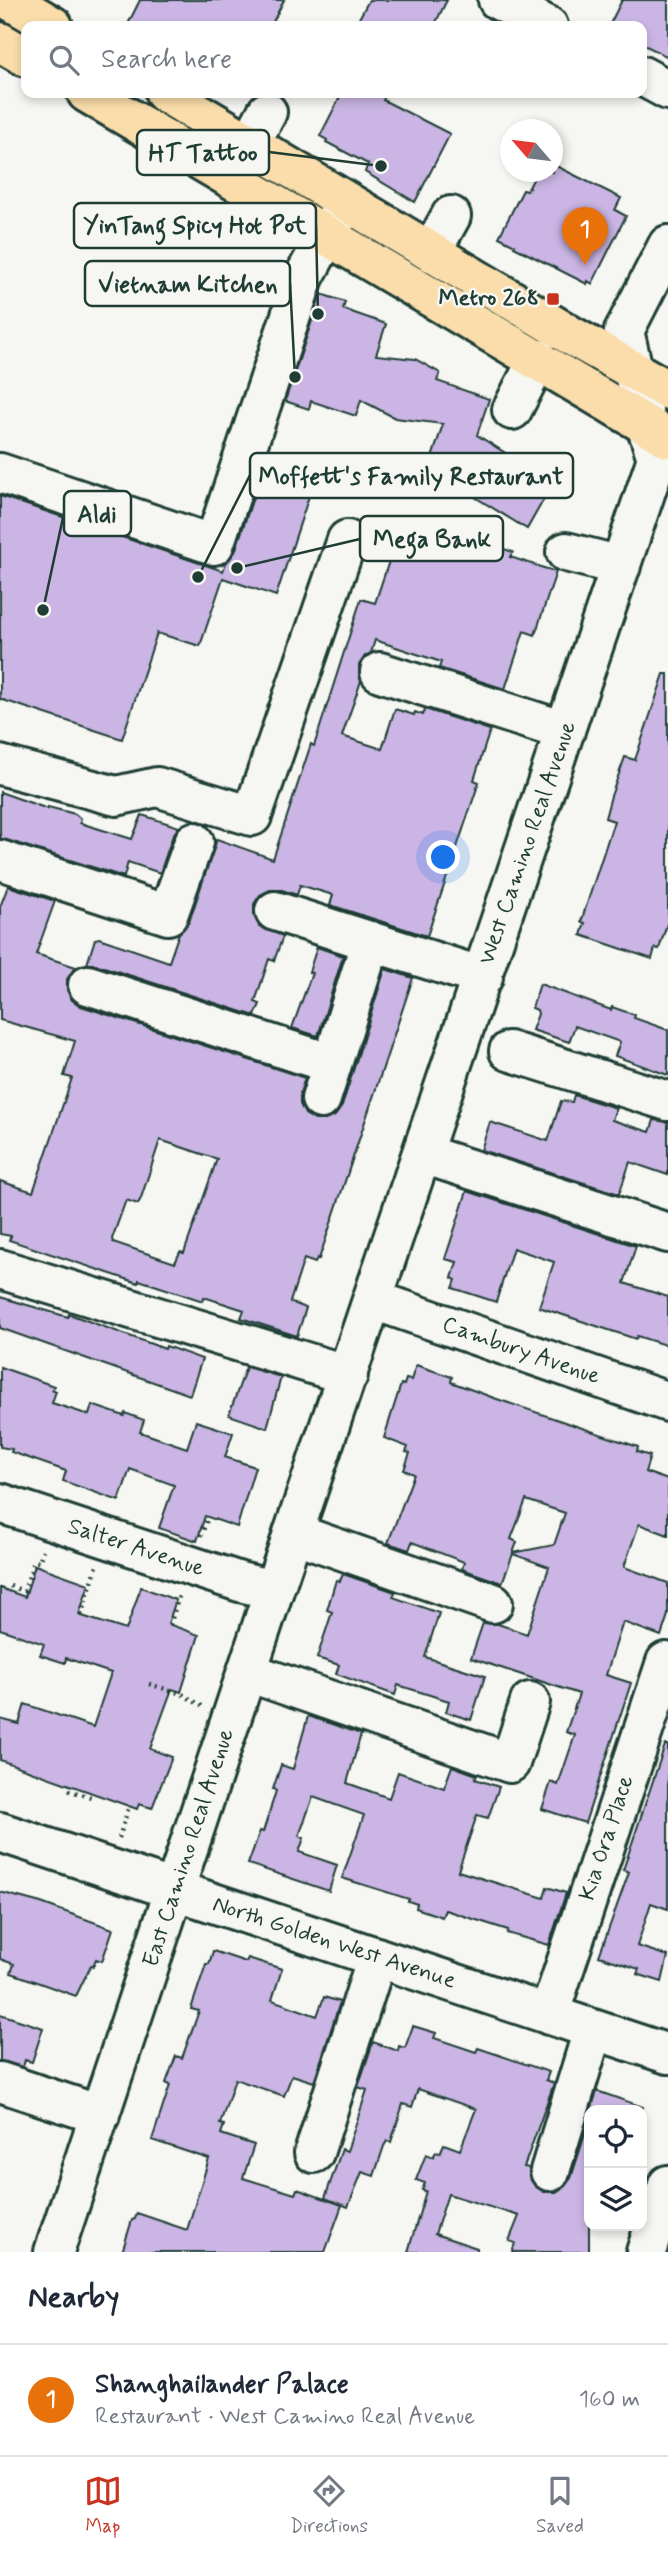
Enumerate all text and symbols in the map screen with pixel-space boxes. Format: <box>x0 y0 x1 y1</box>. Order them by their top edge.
search box <box>21 21 647 98</box>
icon: search <box>45 41 83 79</box>
text: Search here <box>101 43 232 77</box>
north arrow <box>500 119 563 182</box>
callout: HT Tattoo <box>137 130 269 175</box>
text: HT Tattoo <box>148 139 258 170</box>
callout: YinTang Spicy Hot Pot <box>74 203 316 248</box>
pin: 1 <box>562 207 608 265</box>
text: YinTang Spicy Hot Pot <box>83 211 308 245</box>
callout: Vietnam Kitchen <box>85 261 290 306</box>
text: Vietnam Kitchen <box>98 270 278 301</box>
place label: Metro 268 <box>438 284 539 314</box>
marker: Metro 268 <box>545 291 561 307</box>
callout: Moffett's Family Restaurant <box>250 453 573 498</box>
text: Moffett's Family Restaurant <box>258 462 564 493</box>
callout: Aldi <box>64 491 131 536</box>
text: Aldi <box>77 500 117 531</box>
callout: Mega Bank <box>360 516 503 561</box>
text: Mega Bank <box>373 525 491 559</box>
street label: West Camino Real Avenue <box>472 717 584 969</box>
your location <box>426 840 460 874</box>
street label: Cambury Avenue <box>438 1310 604 1392</box>
street label: Salter Avenue <box>64 1512 208 1584</box>
street label: East Camino Real Avenue <box>136 1725 242 1971</box>
street label: Kia Ora Place <box>573 1771 641 1904</box>
street label: North Golden West Avenue <box>209 1889 459 1997</box>
map controls <box>584 2105 647 2231</box>
button: locate <box>584 2105 647 2168</box>
button: layers <box>584 2168 647 2231</box>
text: Nearby <box>28 2278 119 2317</box>
text: Shanghailander Palace <box>95 2368 349 2402</box>
text: 1 <box>46 2385 56 2415</box>
text: 160 m <box>579 2385 640 2415</box>
text: Restaurant · West Camino Real Avenue <box>95 2402 475 2432</box>
tab: Map <box>84 2472 122 2539</box>
tab: Directions <box>290 2472 368 2539</box>
tab: Saved <box>536 2472 584 2539</box>

